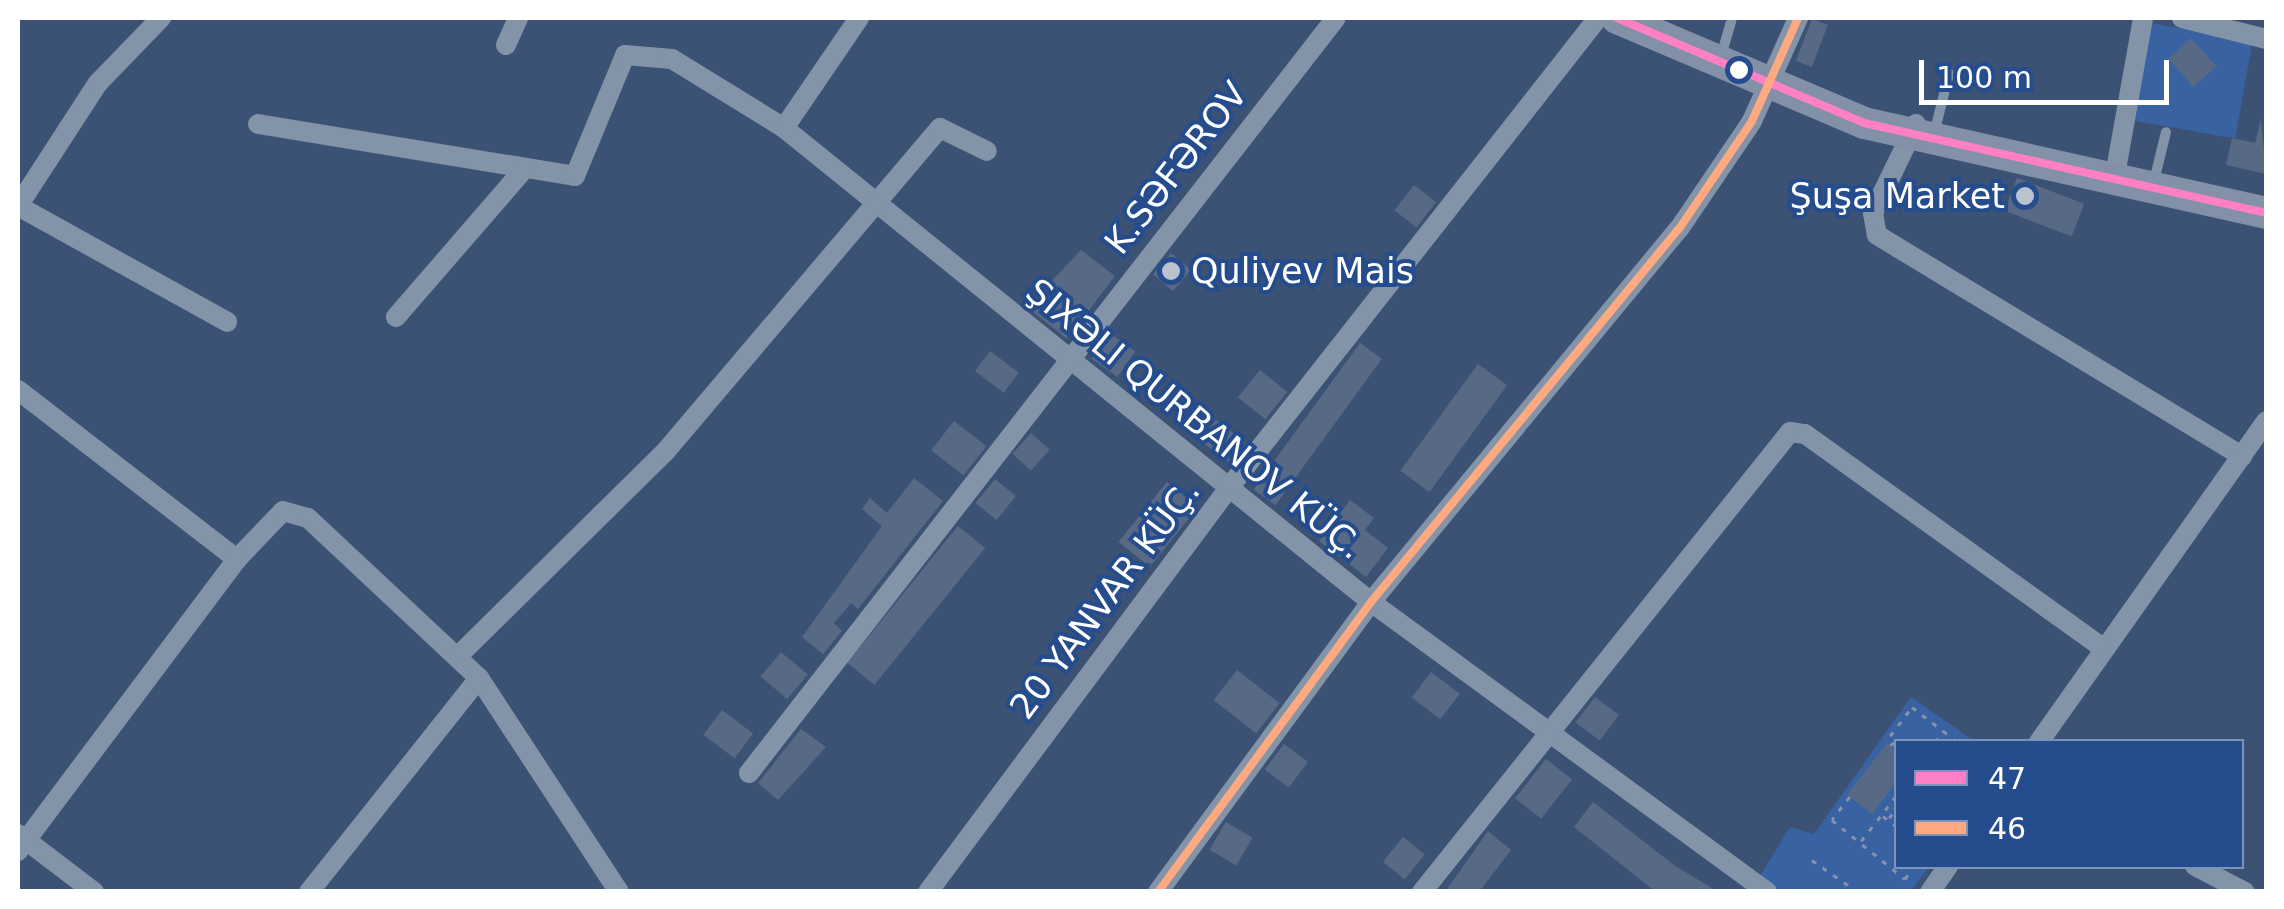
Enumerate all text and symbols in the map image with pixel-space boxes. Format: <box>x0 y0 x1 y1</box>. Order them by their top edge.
scale bar <box>1924 40 2174 102</box>
unlabelled marker <box>1729 60 1749 80</box>
text: 100 m <box>1936 60 2032 95</box>
street label: K.SƏFƏROV <box>1096 74 1256 262</box>
place label: Şuşa Market <box>1789 175 2005 217</box>
marker: Şuşa Market <box>2014 185 2036 207</box>
place label: Quliyev Mais <box>1191 250 1414 292</box>
marker: Quliyev Mais <box>1160 260 1182 282</box>
street label: ŞIXƏLI QURBANOV KÜÇ. <box>1018 270 1372 568</box>
street label: 20 YANVAR KÜÇ. <box>1001 471 1209 727</box>
legend <box>1894 739 2244 869</box>
text: 47 <box>1988 761 2026 796</box>
text: 46 <box>1988 811 2026 846</box>

